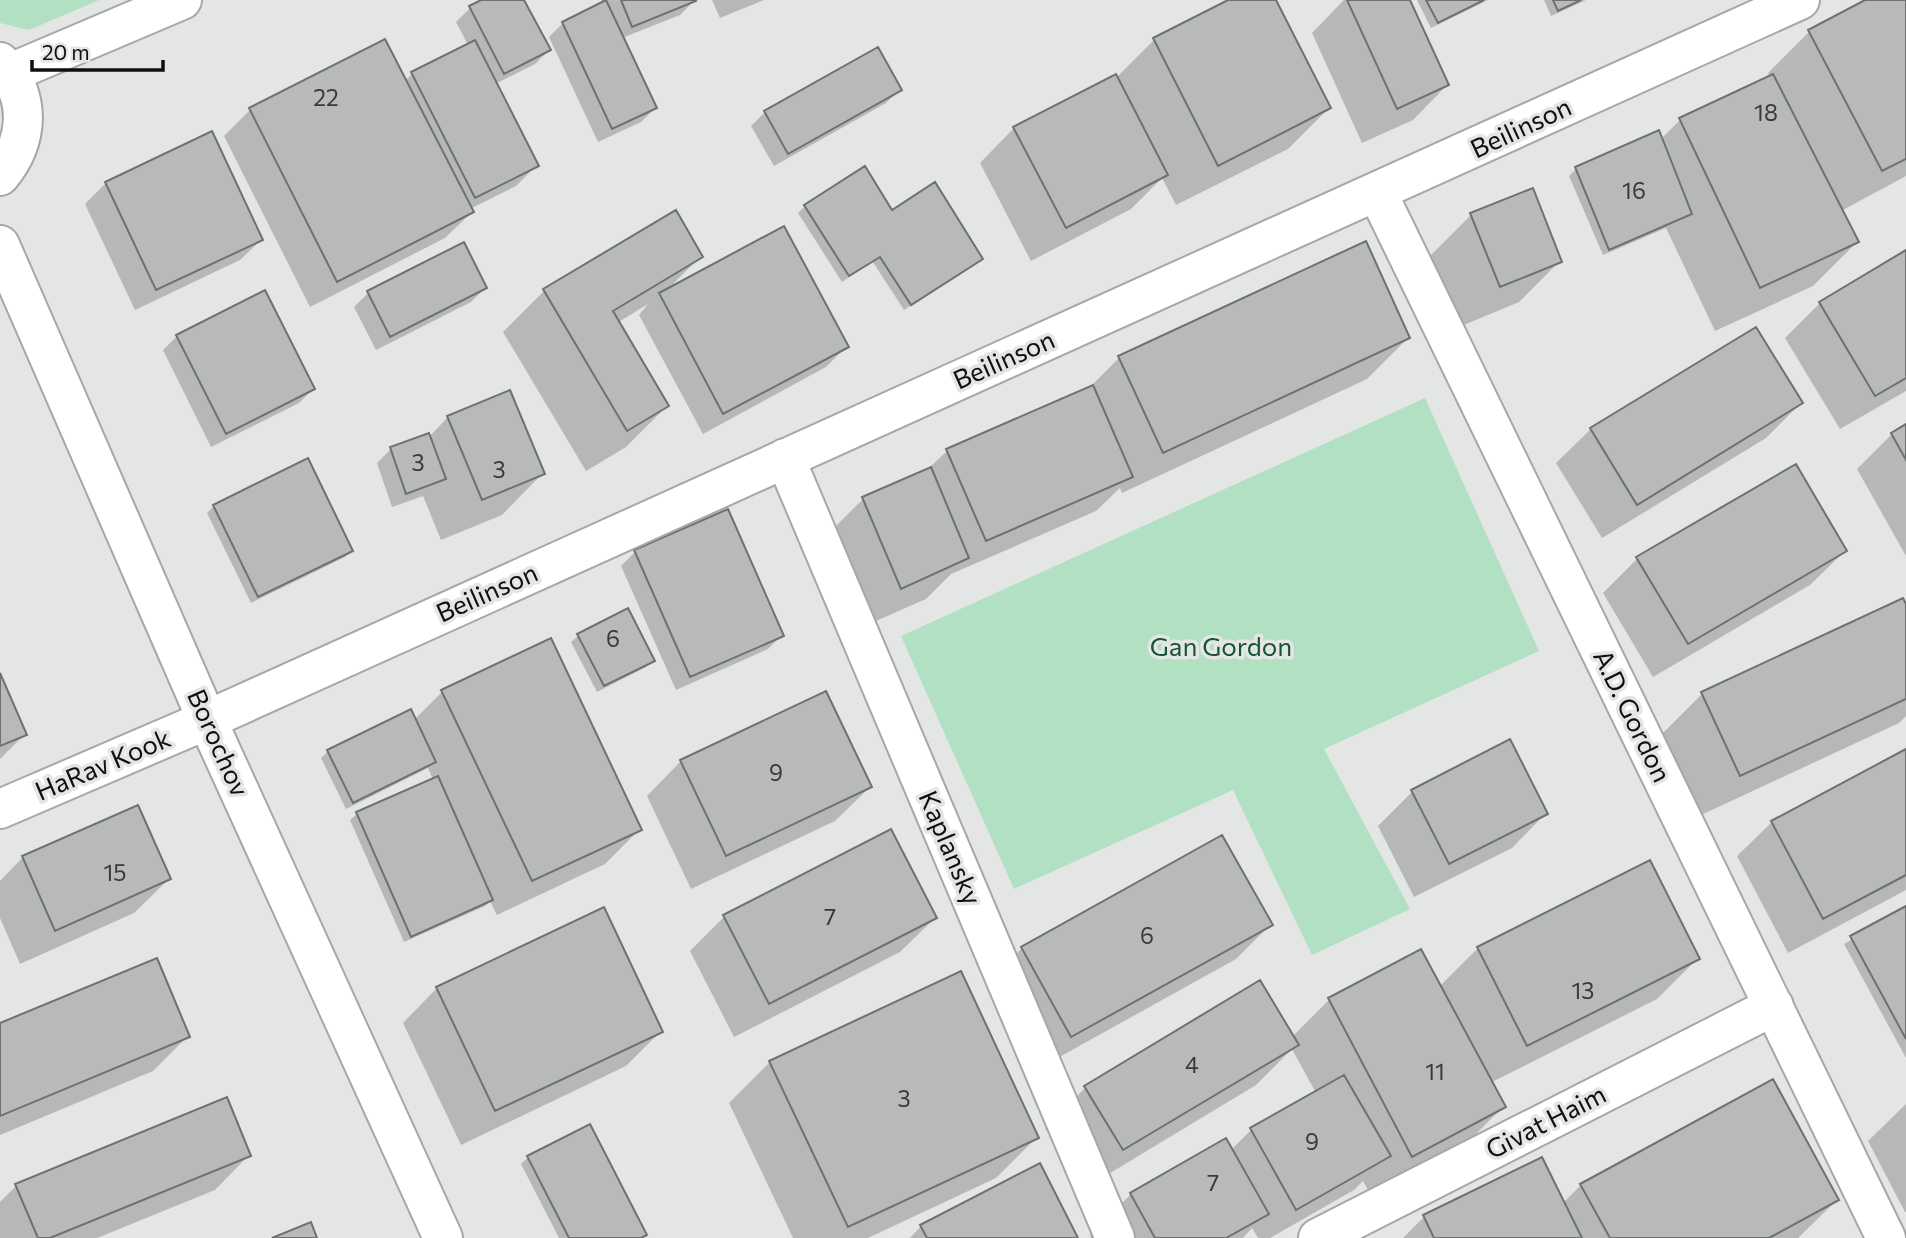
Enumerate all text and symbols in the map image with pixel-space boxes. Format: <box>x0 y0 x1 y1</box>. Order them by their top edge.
scale bar <box>32 28 163 72</box>
text: 20 m <box>42 39 90 64</box>
house number: 22 <box>313 83 339 111</box>
street label: Beilinson <box>1465 90 1576 163</box>
house number: 18 <box>1754 98 1778 126</box>
house number: 16 <box>1622 176 1646 204</box>
street label: Beilinson <box>948 323 1059 395</box>
house number: 3 <box>411 448 425 476</box>
house number: 3 <box>492 455 506 483</box>
street label: Beilinson <box>431 556 542 628</box>
house number: 6 <box>606 624 620 652</box>
park label: Gan Gordon <box>1150 630 1292 661</box>
street label: A.D. Gordon <box>1588 644 1679 787</box>
street label: Borochov <box>182 684 257 801</box>
street label: HaRav Kook <box>30 721 175 806</box>
house number: 9 <box>769 758 783 786</box>
street label: Kaplansky <box>913 786 989 909</box>
house number: 15 <box>103 858 127 886</box>
house number: 7 <box>824 902 836 930</box>
house number: 6 <box>1140 921 1154 949</box>
house number: 13 <box>1572 976 1594 1004</box>
house number: 4 <box>1185 1050 1199 1078</box>
house number: 11 <box>1425 1057 1445 1085</box>
street label: Givat Haim <box>1480 1077 1611 1164</box>
house number: 3 <box>897 1084 911 1112</box>
house number: 9 <box>1305 1127 1319 1155</box>
house number: 7 <box>1207 1168 1219 1196</box>

